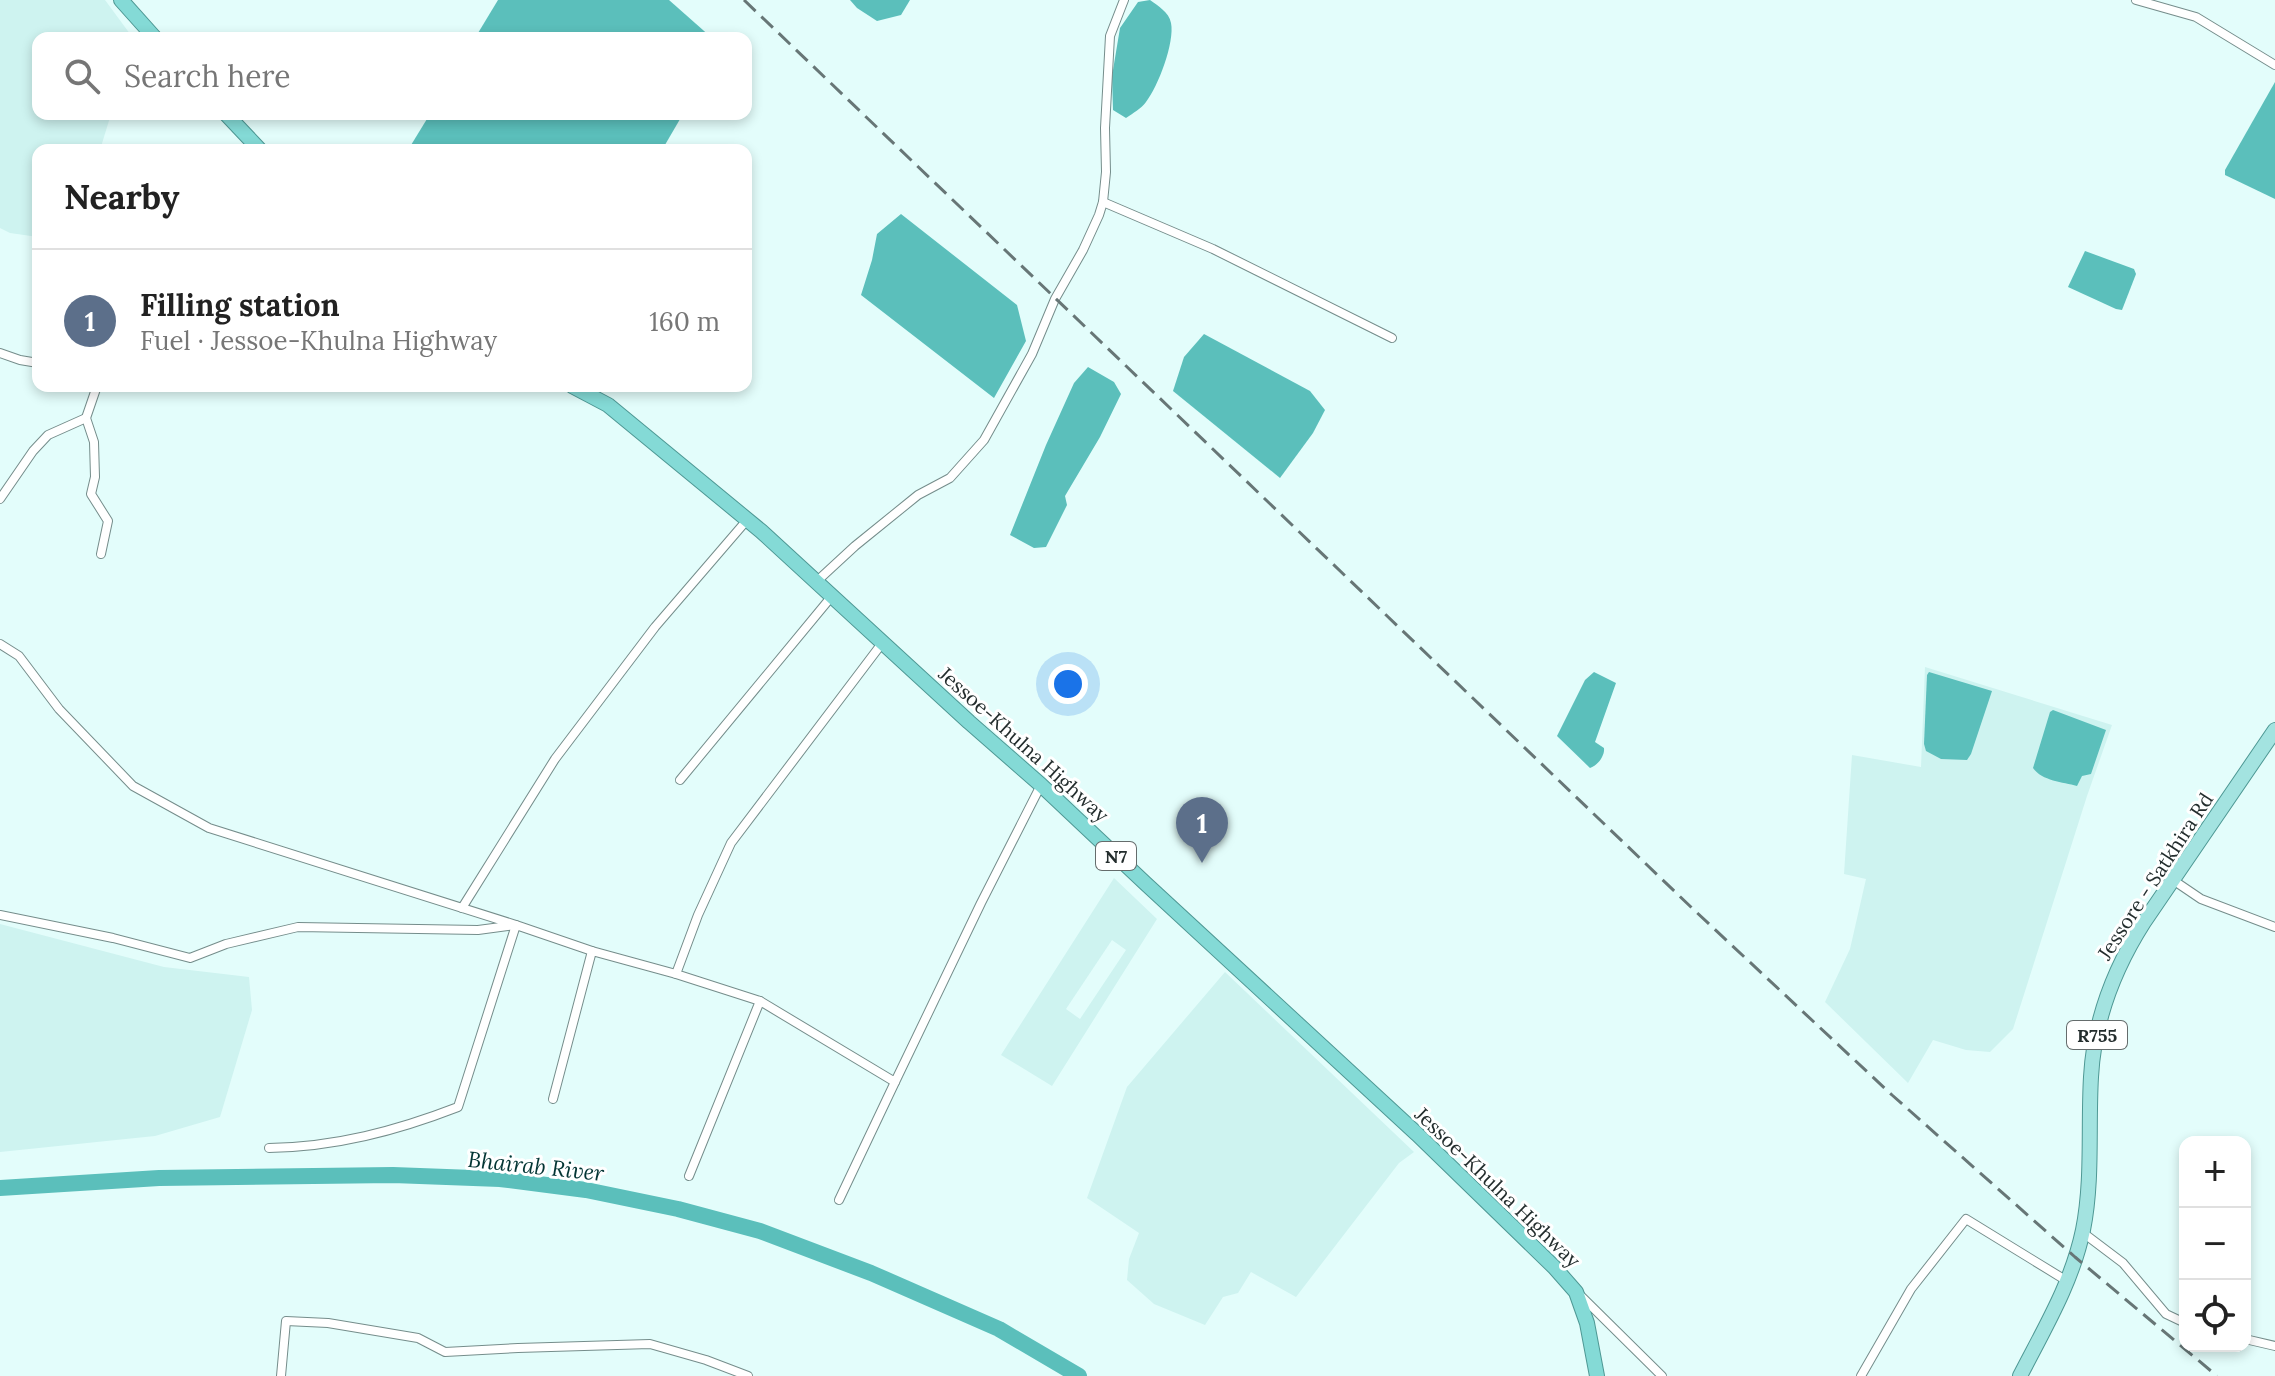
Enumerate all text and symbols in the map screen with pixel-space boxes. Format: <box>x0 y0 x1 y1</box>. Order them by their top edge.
search box <box>32 32 752 120</box>
icon: search <box>60 54 104 98</box>
text: Search here <box>124 57 291 95</box>
text: Nearby <box>64 175 180 218</box>
text: Filling station <box>140 286 340 324</box>
text: 1 <box>85 305 95 338</box>
text: 160 m <box>649 305 720 338</box>
text: Fuel · Jessoe-Khulna Highway <box>140 324 497 357</box>
street label: Jessoe-Khulna Highway <box>933 660 1115 827</box>
your location <box>1048 664 1088 704</box>
street label: Jessore - Satkhira Rd <box>2091 788 2218 965</box>
pin: 1 <box>1176 797 1228 863</box>
road number: N7 <box>1096 842 1136 870</box>
road number: R755 <box>2067 1021 2127 1049</box>
street label: Jessoe-Khulna Highway <box>1409 1101 1586 1273</box>
map controls <box>2179 1136 2251 1352</box>
button: + <box>2179 1136 2251 1208</box>
water label: Bhairab River <box>466 1145 607 1187</box>
button: − <box>2179 1208 2251 1280</box>
button: locate <box>2179 1280 2251 1352</box>

